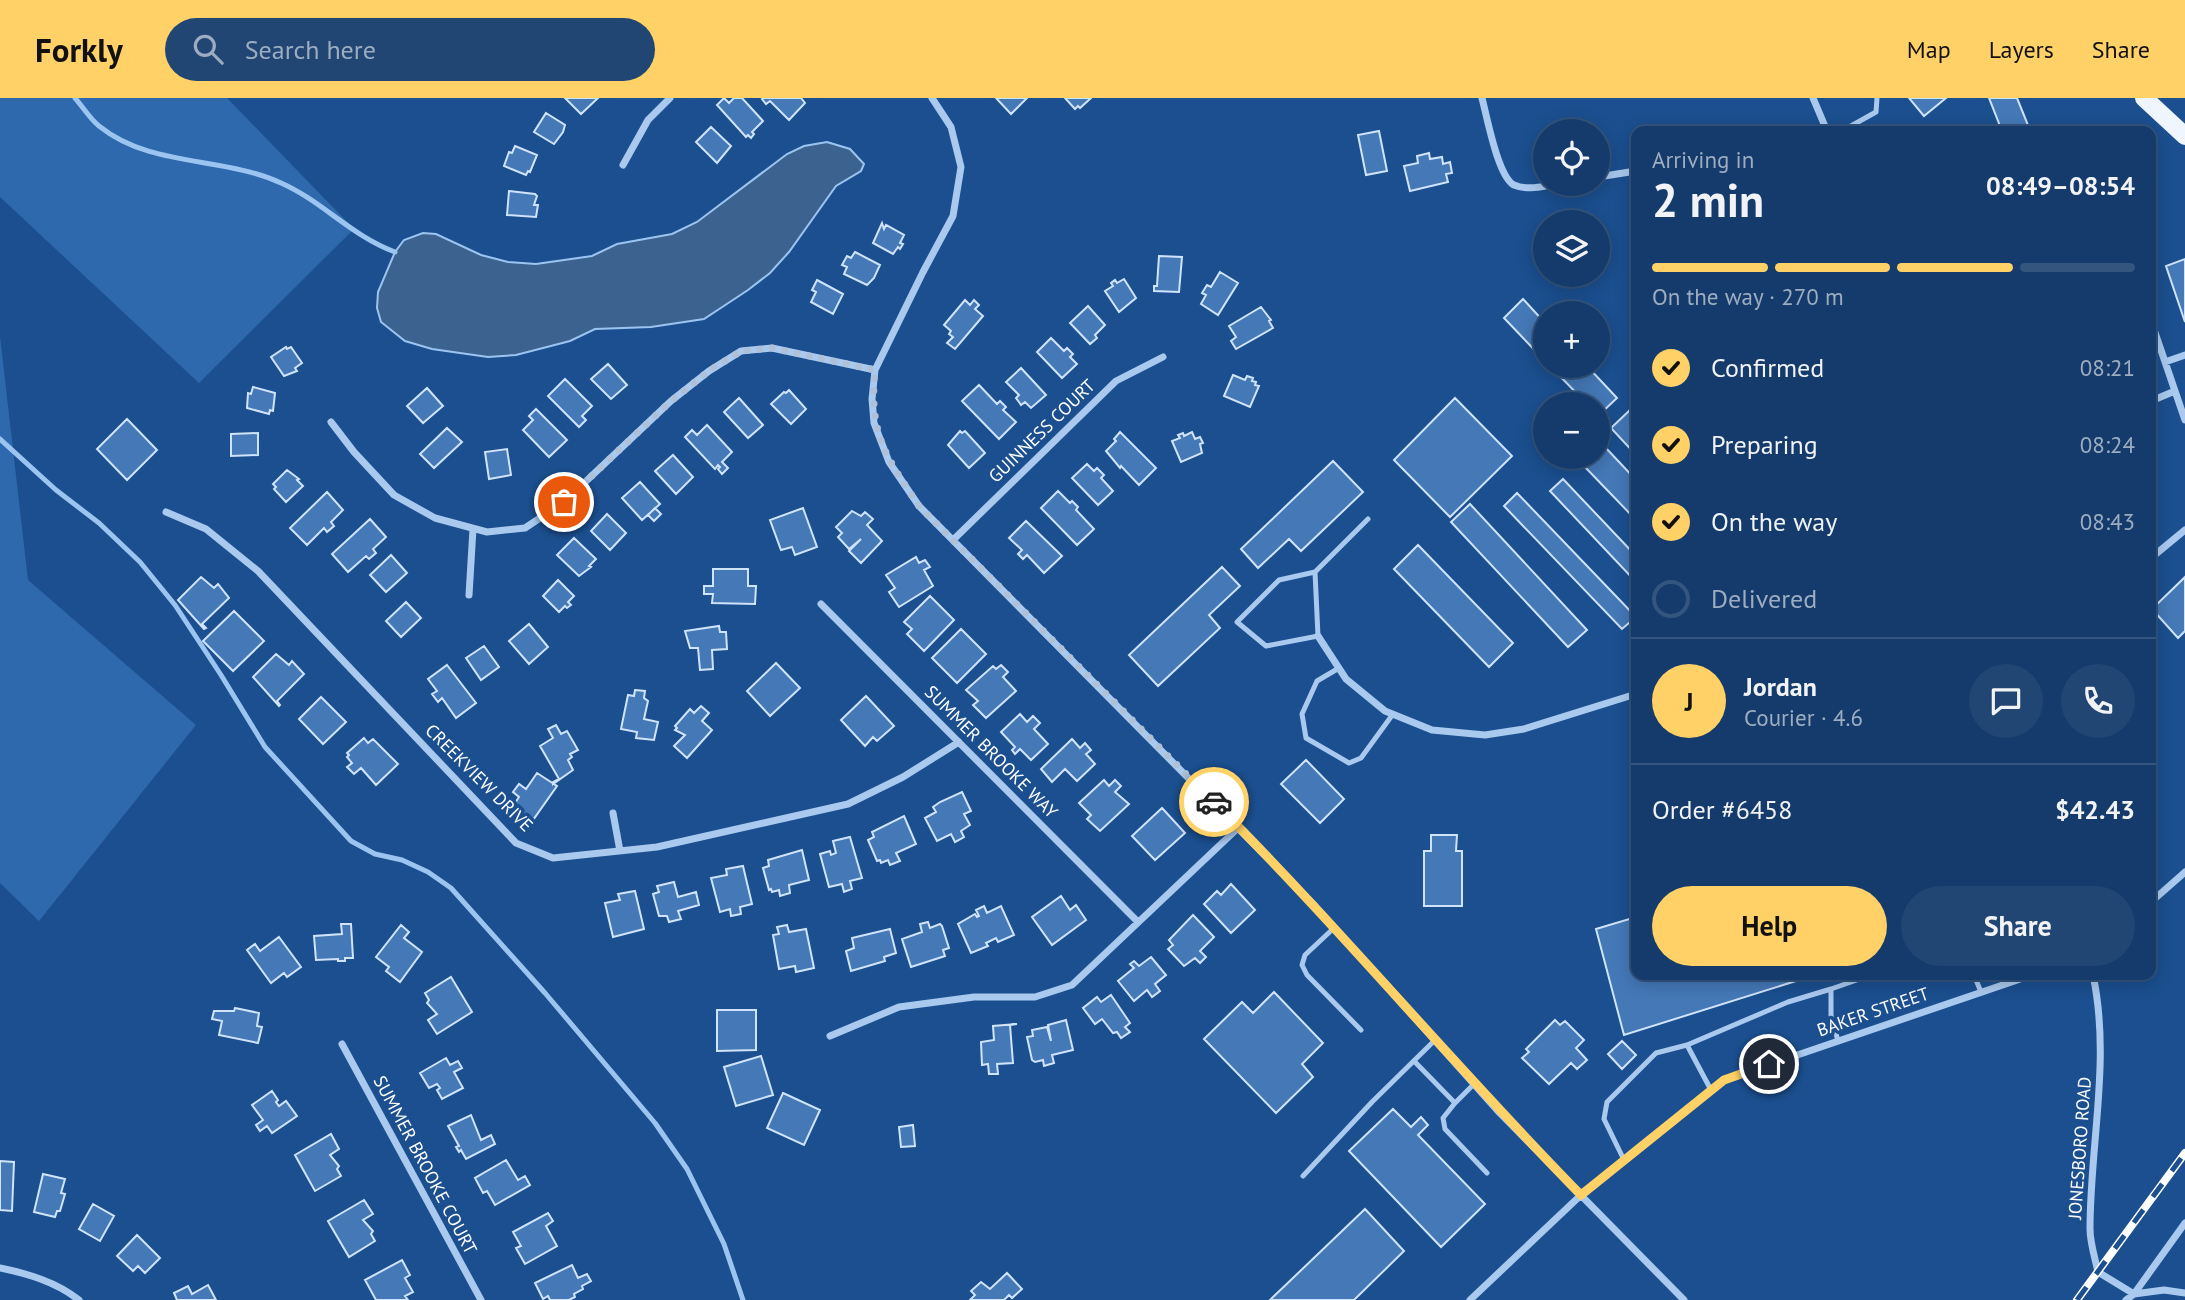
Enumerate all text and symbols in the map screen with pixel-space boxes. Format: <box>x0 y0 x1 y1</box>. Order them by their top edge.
search box <box>165 18 655 81</box>
text: Forkly <box>35 28 123 71</box>
icon: search <box>189 30 227 68</box>
text: Search here <box>245 33 376 66</box>
text: Map <box>1907 34 1951 65</box>
text: Layers <box>1989 34 2054 65</box>
text: Share <box>2092 34 2150 65</box>
map controls <box>1533 119 1610 469</box>
button: locate <box>1533 119 1610 196</box>
text: Arriving in <box>1652 145 1754 174</box>
text: 08:49–08:54 <box>1986 169 2135 202</box>
text: 2 min <box>1652 170 1764 230</box>
button: layers <box>1533 210 1610 287</box>
text: On the way · 270 m <box>1652 282 1844 311</box>
button: + <box>1533 301 1610 378</box>
icon: check <box>1652 349 1690 387</box>
text: Confirmed <box>1711 351 1824 384</box>
text: 08:21 <box>2080 353 2135 382</box>
street label: GUINNESS COURT <box>984 374 1100 487</box>
button: − <box>1533 392 1610 469</box>
icon: check <box>1652 426 1690 464</box>
text: Preparing <box>1711 428 1818 461</box>
text: 08:24 <box>2080 430 2135 459</box>
pin <box>534 472 594 532</box>
icon: bag <box>545 483 583 521</box>
icon: check <box>1652 503 1690 541</box>
text: On the way <box>1711 505 1837 538</box>
text: 08:43 <box>2080 507 2135 536</box>
text: Delivered <box>1711 582 1817 615</box>
button: chat <box>1969 664 2043 738</box>
button: phone <box>2061 664 2135 738</box>
text: Jordan <box>1744 670 1817 703</box>
street label: SUMMER BROOKE WAY <box>920 680 1063 823</box>
text: J <box>1685 685 1693 718</box>
text: Courier · 4.6 <box>1744 703 1863 732</box>
street label: CREEKVIEW DRIVE <box>421 719 538 836</box>
courier <box>1179 767 1249 837</box>
icon: car <box>1195 783 1233 821</box>
text: Order #6458 <box>1652 793 1792 826</box>
text: $42.43 <box>2055 793 2135 826</box>
button: Help <box>1652 886 1887 966</box>
button: Share <box>1901 886 2135 966</box>
street label: BAKER STREET <box>1814 982 1932 1041</box>
pin <box>1739 1034 1799 1094</box>
icon: home <box>1750 1045 1788 1083</box>
street label: SUMMER BROOKE COURT <box>369 1072 482 1258</box>
street label: JONESBORO ROAD <box>2063 1076 2096 1221</box>

